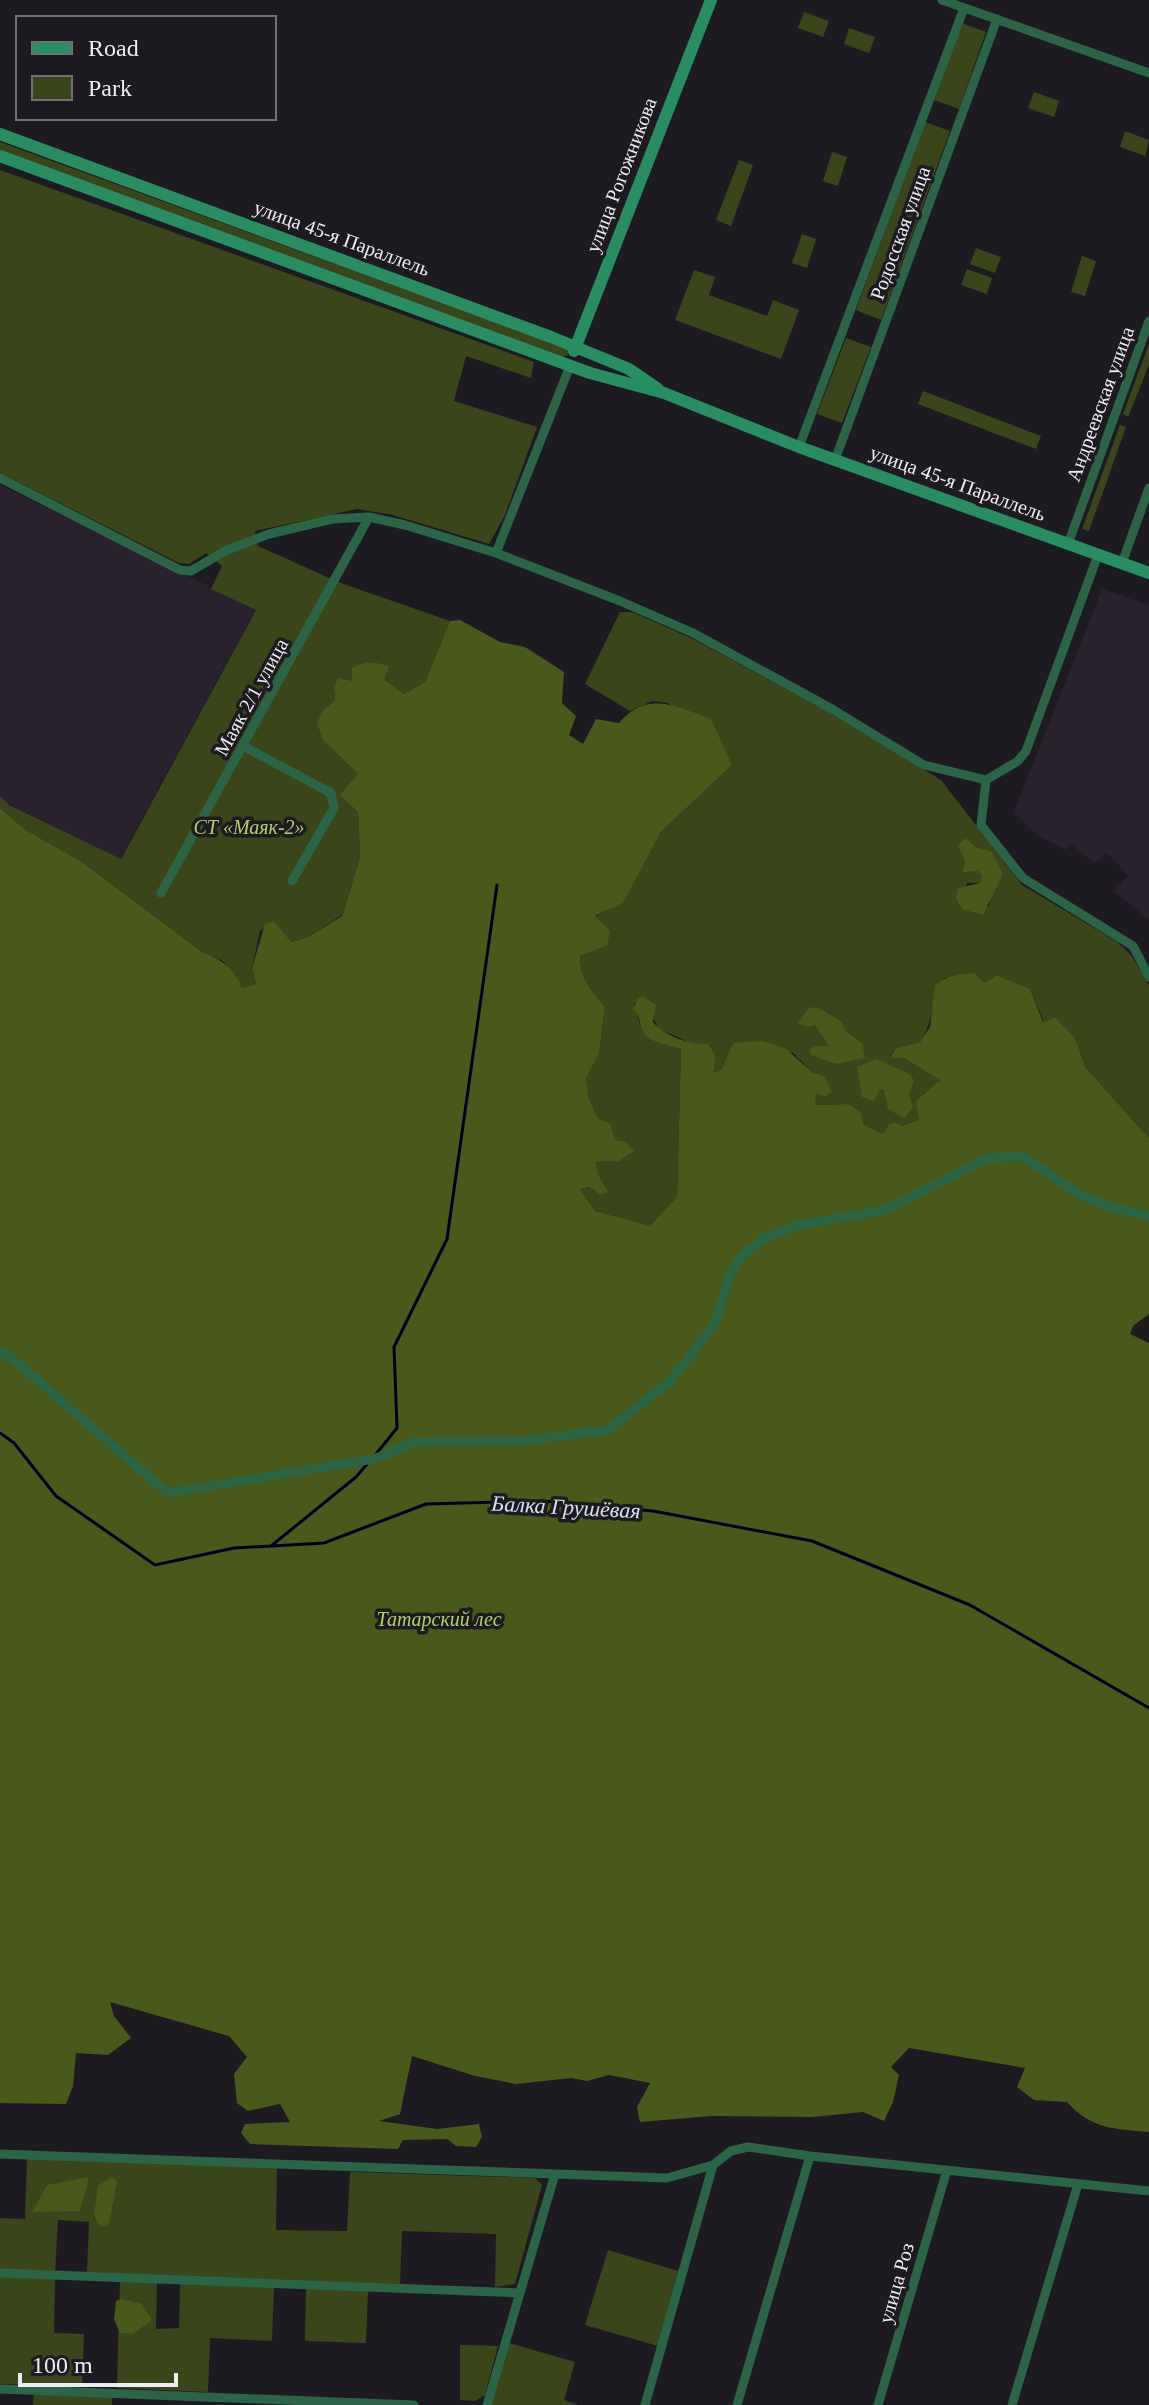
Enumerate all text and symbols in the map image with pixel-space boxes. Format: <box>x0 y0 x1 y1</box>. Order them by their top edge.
legend <box>16 16 276 120</box>
text: Road <box>88 35 139 61</box>
text: Park <box>88 75 132 101</box>
street label: улица Рогожникова <box>581 94 662 256</box>
street label: Родосская улица <box>866 163 935 303</box>
street label: улица 45-я Параллель <box>251 196 433 281</box>
street label: Андреевская улица <box>1062 323 1139 485</box>
street label: улица 45-я Параллель <box>867 441 1049 526</box>
street label: Маяк 2/1 улица <box>210 634 293 760</box>
park label: СТ «Маяк-2» <box>193 816 305 838</box>
water label: Балка Грушёвая <box>490 1491 641 1523</box>
park label: Татарский лес <box>376 1608 502 1631</box>
street label: улица Роз <box>874 2240 919 2326</box>
scale bar <box>20 2337 176 2387</box>
text: 100 m <box>32 2352 93 2378</box>

